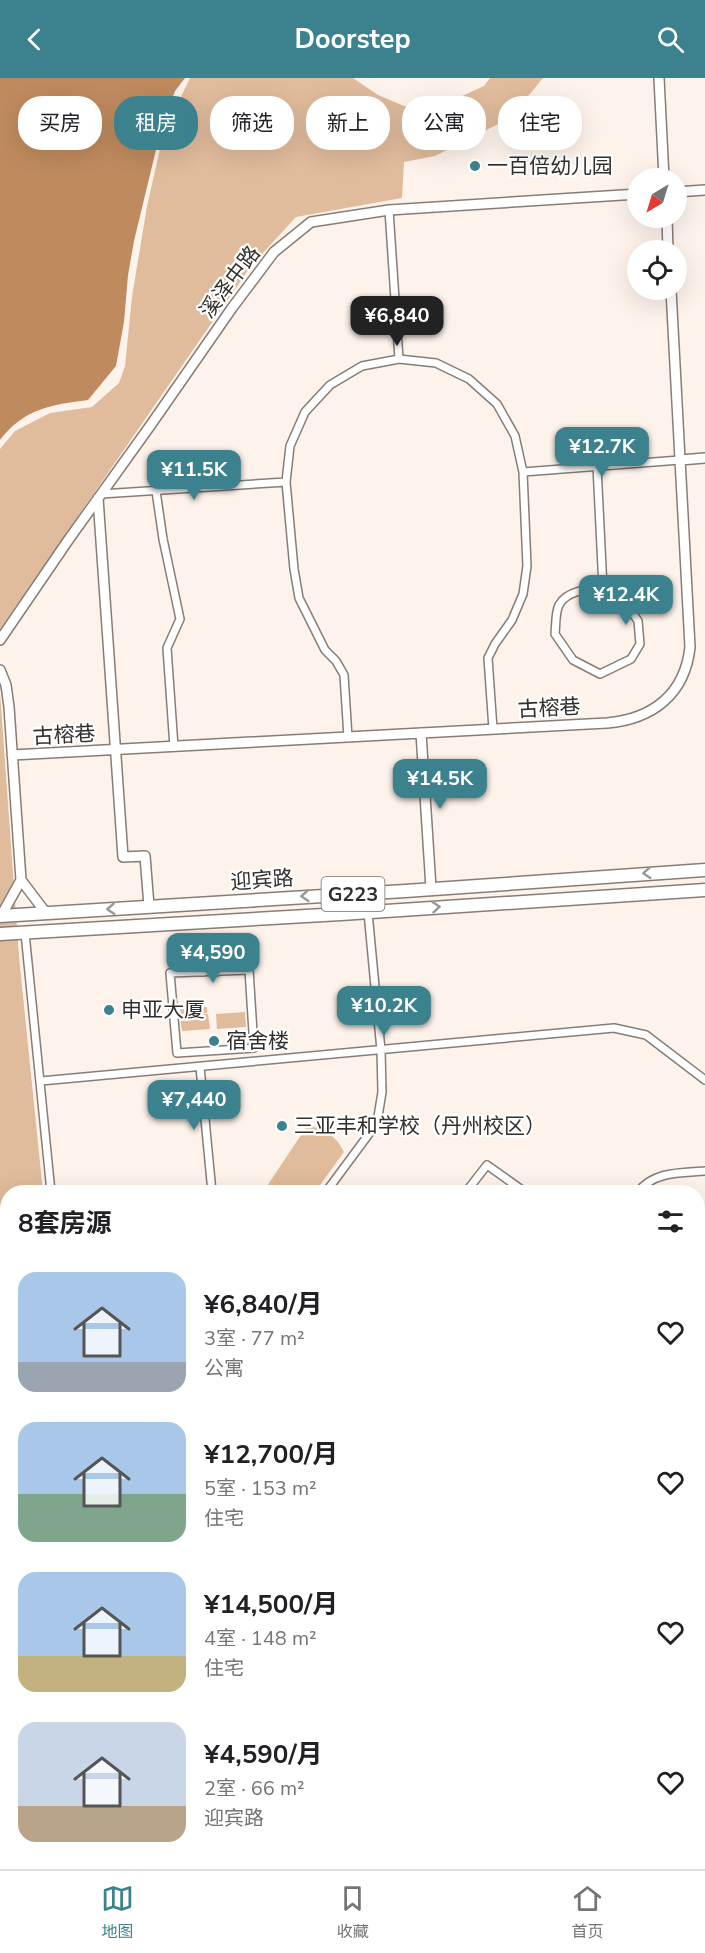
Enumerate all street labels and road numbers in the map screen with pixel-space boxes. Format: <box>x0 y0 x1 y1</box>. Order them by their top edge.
street label: 溪泽中路 <box>194 240 266 324</box>
street label: 古榕巷 <box>517 692 581 724</box>
street label: 古榕巷 <box>32 719 96 751</box>
street label: 迎宾路 <box>230 864 294 896</box>
road number: G223 <box>322 877 385 911</box>

